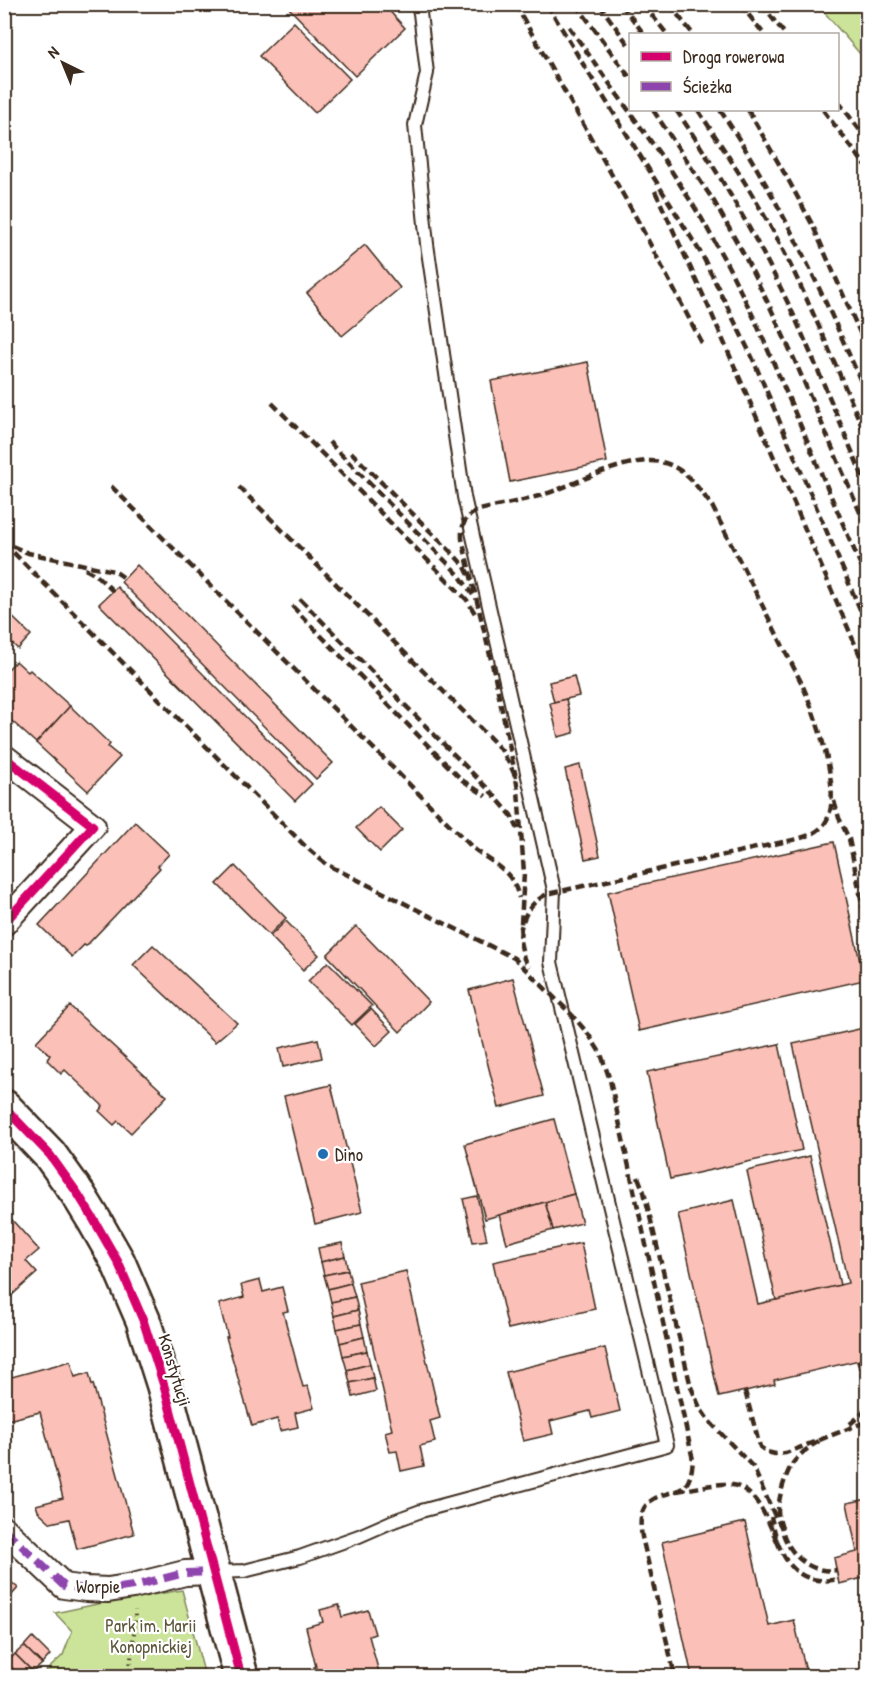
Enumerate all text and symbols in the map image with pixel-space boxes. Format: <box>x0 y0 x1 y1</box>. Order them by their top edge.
north arrow <box>33 33 93 93</box>
legend <box>629 33 839 111</box>
text: N <box>42 41 64 63</box>
text: Droga rowerowa <box>683 44 784 69</box>
text: Ścieżka <box>683 74 732 99</box>
place label: Dino <box>335 1142 363 1167</box>
marker: Dino <box>316 1147 330 1161</box>
street label: Konstytucji <box>152 1331 198 1409</box>
street label: Worpie <box>76 1574 120 1599</box>
park label: Park im. Marii Konopnickiej <box>105 1613 197 1659</box>

